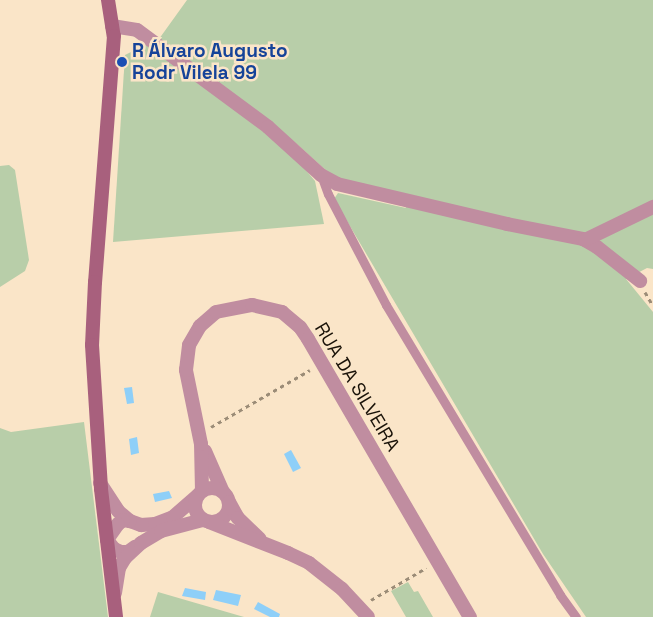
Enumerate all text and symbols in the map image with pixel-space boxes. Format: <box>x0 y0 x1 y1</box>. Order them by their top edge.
place label: R Álvaro Augusto Rodr Vilela 99 <box>132 40 288 84</box>
marker: R Álvaro Augusto Rodr Vilela 99 <box>116 56 128 68</box>
street label: RUA DA SILVEIRA <box>309 318 405 456</box>

